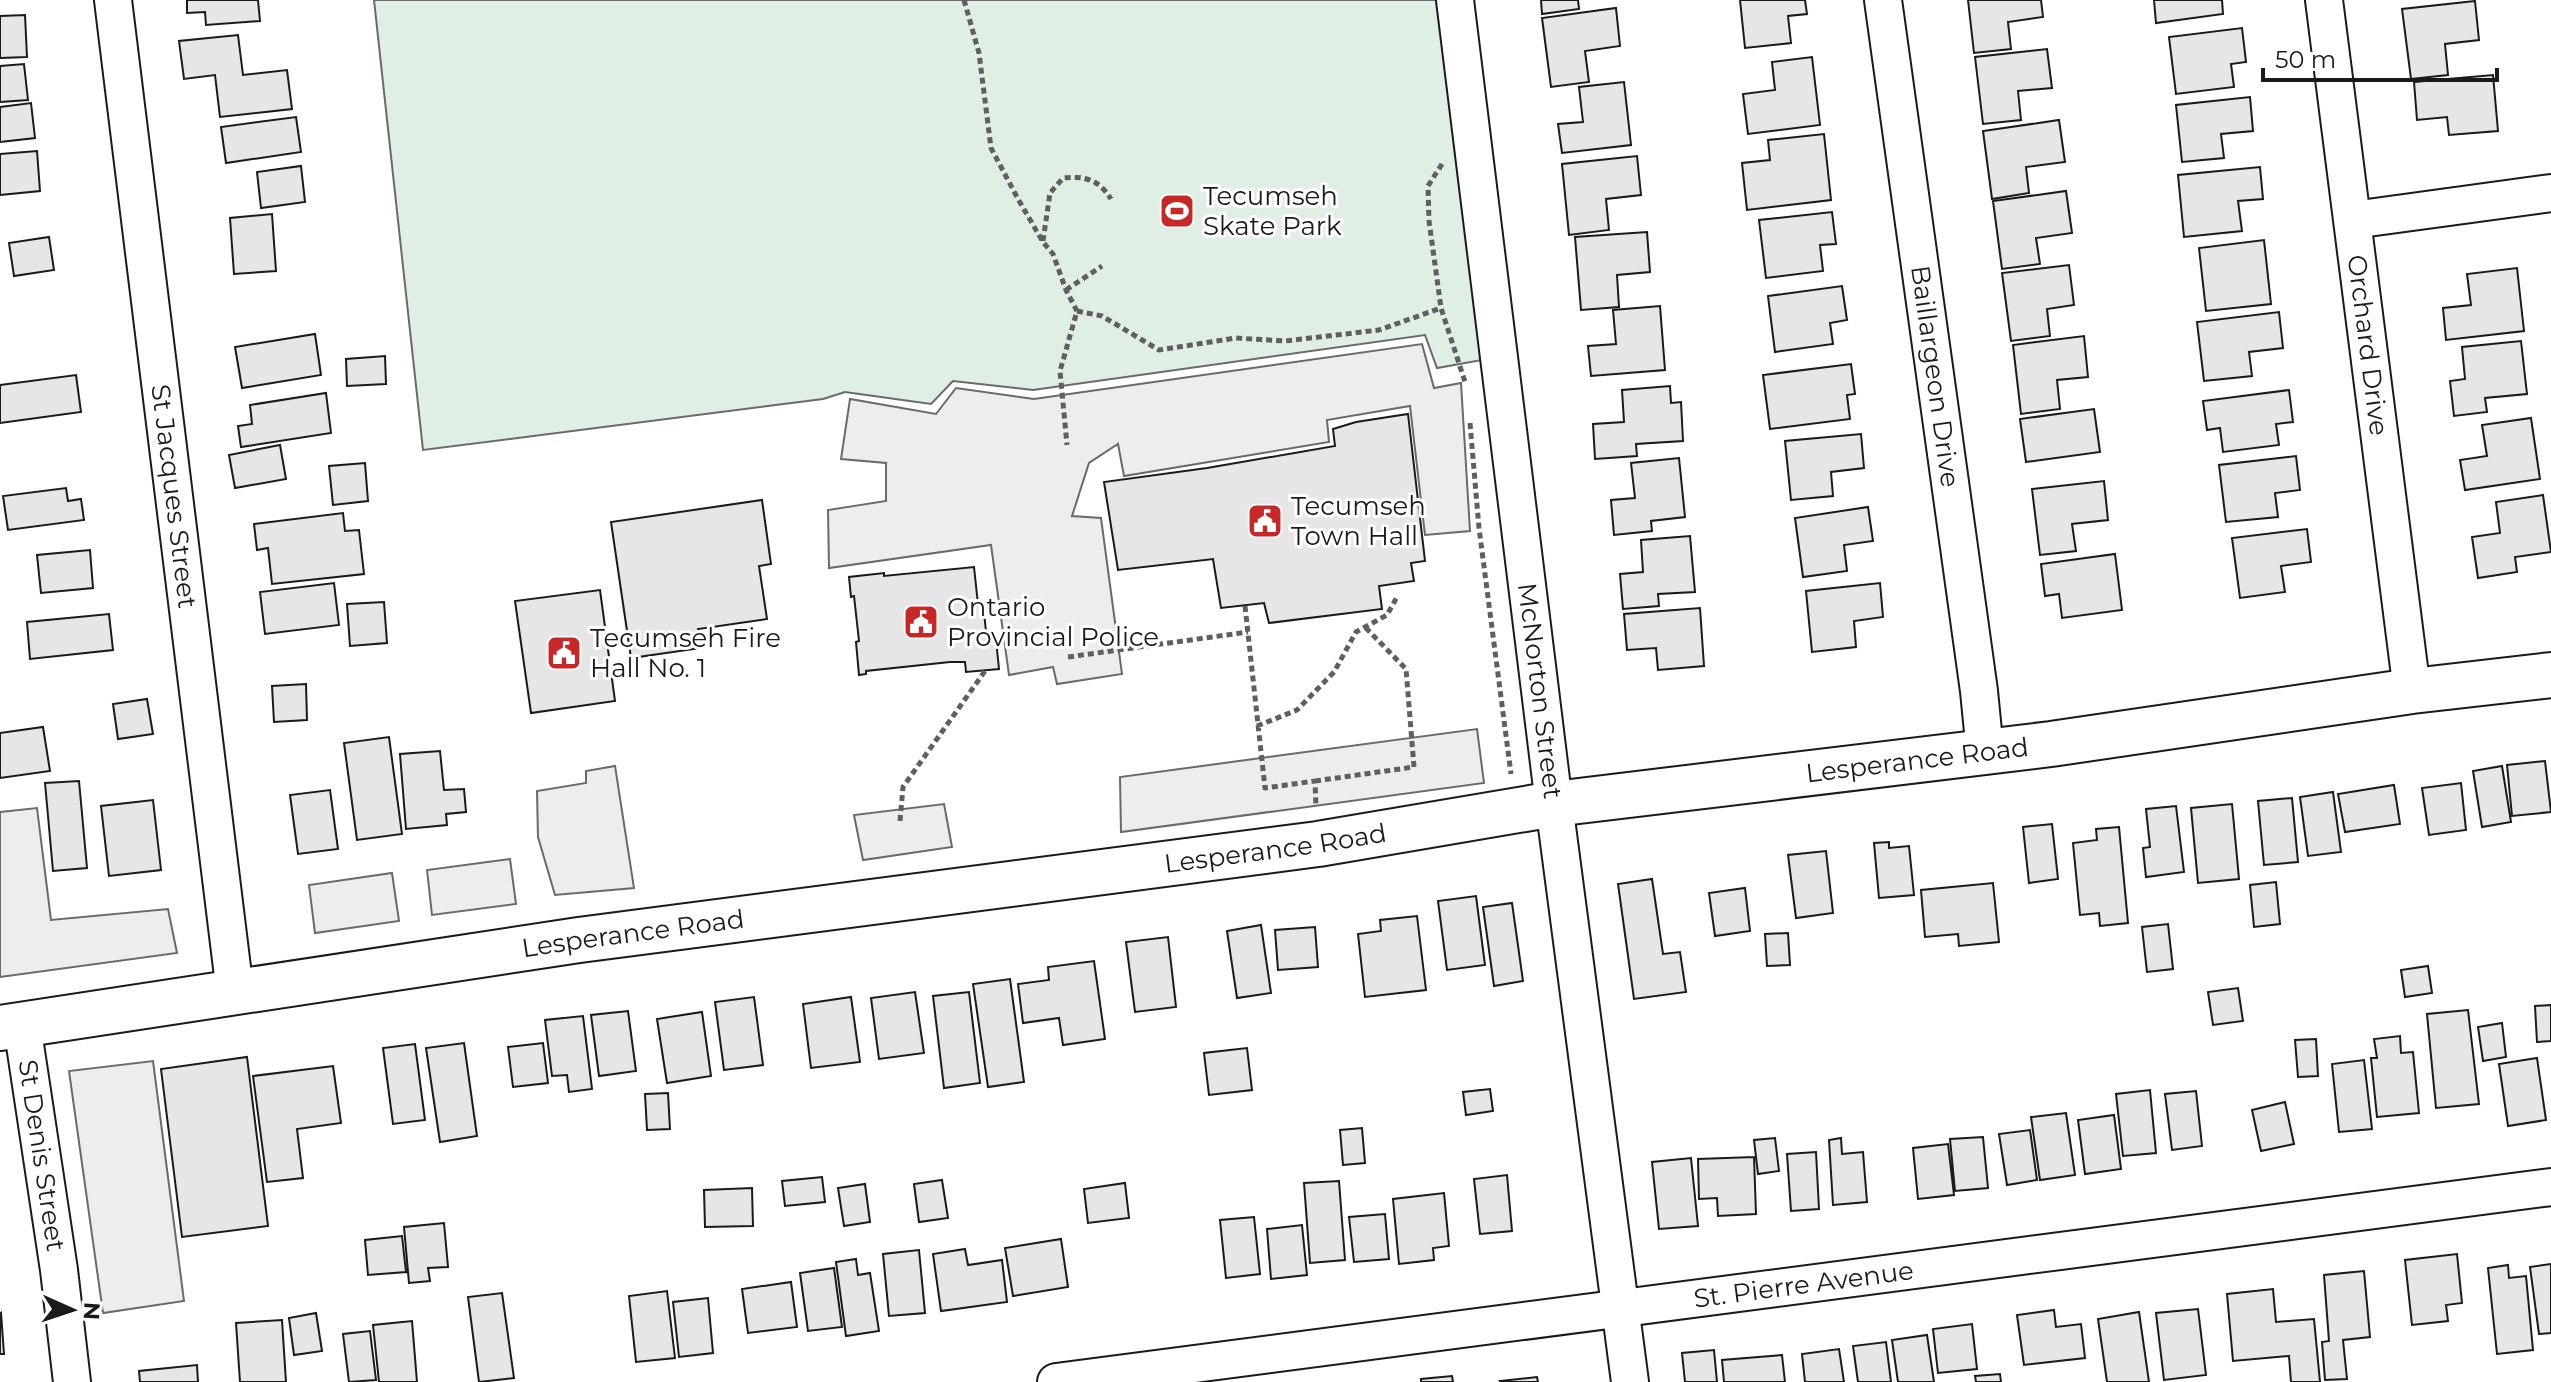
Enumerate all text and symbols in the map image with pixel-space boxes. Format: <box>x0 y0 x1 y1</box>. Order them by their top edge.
scale bar <box>2263 32 2497 82</box>
text: 50 m <box>2275 45 2336 74</box>
place label: Tecumseh Skate Park <box>1203 180 1342 242</box>
sports icon: Tecumseh Skate Park <box>1158 192 1196 230</box>
street label: Orchard Drive <box>2341 253 2395 438</box>
street label: Baillargeon Drive <box>1904 263 1967 489</box>
street label: St Jacques Street <box>144 383 204 610</box>
place label: Tecumseh Town Hall <box>1291 490 1426 552</box>
public building icon: Tecumseh Town Hall <box>1246 502 1284 540</box>
street label: McNorton Street <box>1511 581 1569 801</box>
place label: Ontario Provincial Police <box>947 591 1159 653</box>
public building icon: Ontario Provincial Police <box>902 603 940 641</box>
place label: Tecumseh Fire Hall No. 1 <box>590 622 781 684</box>
public building icon: Tecumseh Fire Hall No. 1 <box>545 634 583 672</box>
street label: Lesperance Road <box>1804 731 2030 789</box>
street label: Lesperance Road <box>1162 817 1389 880</box>
street label: Lesperance Road <box>520 903 746 964</box>
street label: St Denis Street <box>11 1058 72 1253</box>
street label: St. Pierre Avenue <box>1692 1254 1916 1315</box>
north arrow <box>32 1270 112 1350</box>
text: N <box>78 1301 105 1321</box>

